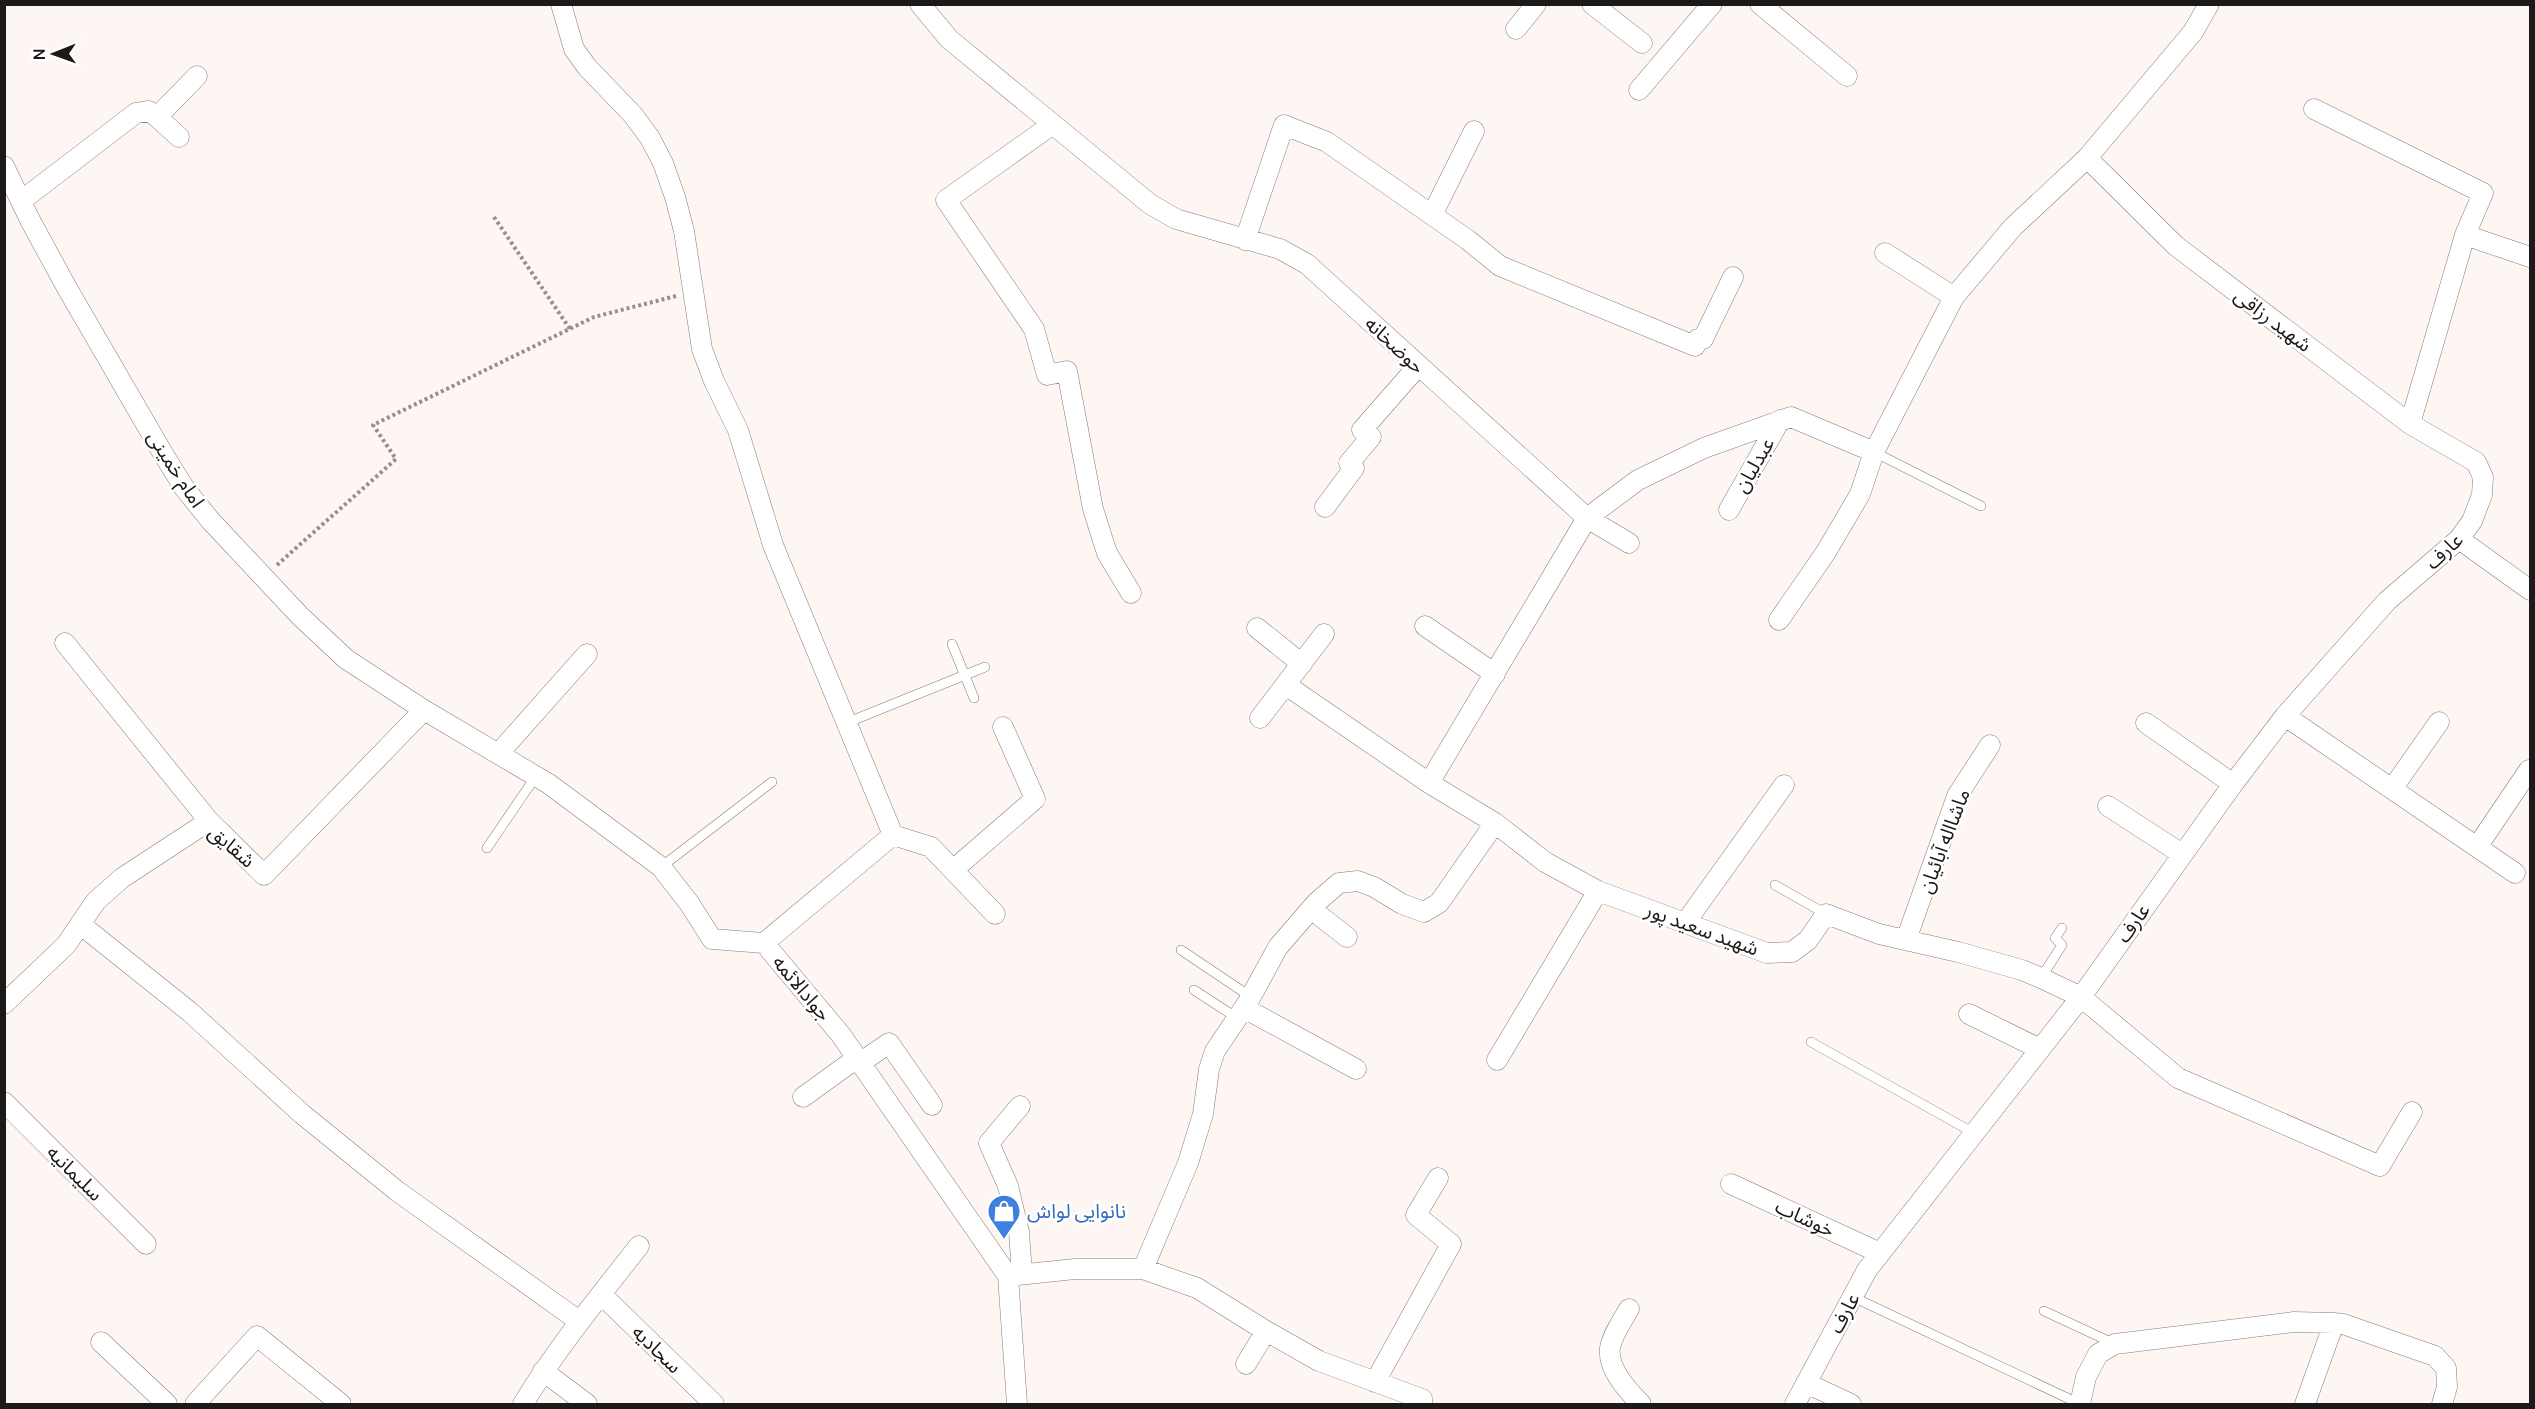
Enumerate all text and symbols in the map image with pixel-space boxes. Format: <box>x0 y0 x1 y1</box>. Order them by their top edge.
north arrow <box>24 24 84 84</box>
text: N <box>28 48 50 60</box>
street label: شهید رزاقی <box>2229 282 2318 358</box>
street label: حوضخانه <box>1359 310 1431 379</box>
street label: امام خمینی <box>140 425 211 514</box>
street label: عبدلیان <box>1727 432 1780 497</box>
street label: عارف <box>2419 526 2468 575</box>
street label: ماشااله آبائیان <box>1911 785 1976 897</box>
street label: شقایق <box>203 818 261 873</box>
street label: شهید سعید پور <box>1641 895 1763 962</box>
street label: عارف <box>2109 898 2156 948</box>
street label: جوادالائمه <box>767 949 838 1026</box>
street label: سلیمانیه <box>41 1139 109 1207</box>
street label: خوشاب <box>1771 1192 1839 1243</box>
shop icon: نانوایی لواش <box>986 1193 1022 1240</box>
place label: نانوایی لواش <box>1027 1197 1126 1224</box>
street label: عارف <box>1822 1288 1865 1338</box>
street label: سجادیه <box>627 1318 688 1379</box>

